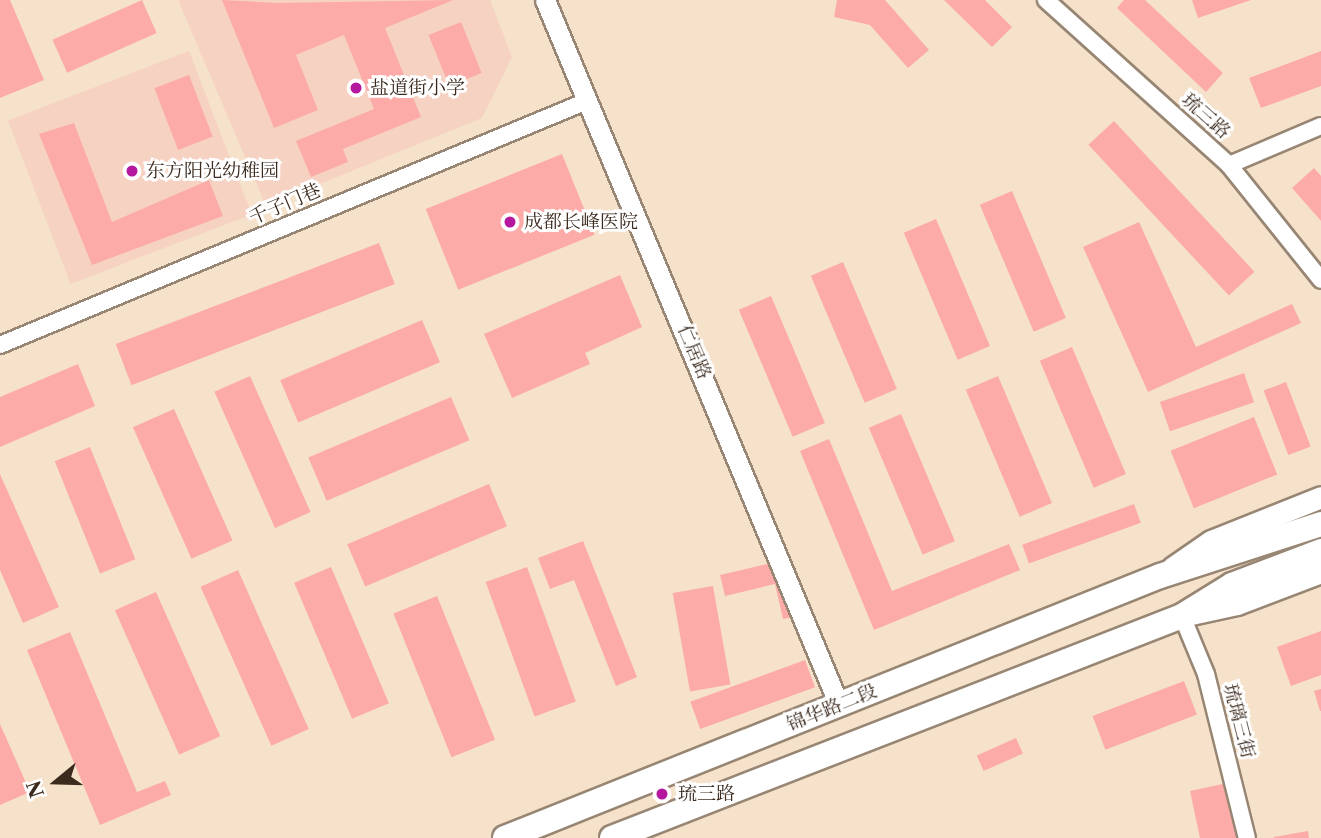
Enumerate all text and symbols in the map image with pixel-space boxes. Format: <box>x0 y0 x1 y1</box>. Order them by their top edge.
place label: 盐道街小学 <box>370 77 465 99</box>
marker: 盐道街小学 <box>348 80 364 96</box>
street label: 琉三路 <box>1177 88 1235 144</box>
place label: 东方阳光幼稚园 <box>146 160 279 182</box>
marker: 东方阳光幼稚园 <box>124 163 140 179</box>
street label: 千子门巷 <box>246 179 324 229</box>
place label: 成都长峰医院 <box>524 211 638 233</box>
marker: 成都长峰医院 <box>502 214 518 230</box>
street label: 仁居路 <box>672 321 716 383</box>
street label: 锦华路二段 <box>784 680 880 736</box>
street label: 琉璃三街 <box>1219 681 1259 761</box>
north arrow <box>21 747 91 817</box>
text: N <box>22 777 49 801</box>
place label: 琉三路 <box>678 783 735 805</box>
marker: 琉三路 <box>652 784 672 804</box>

